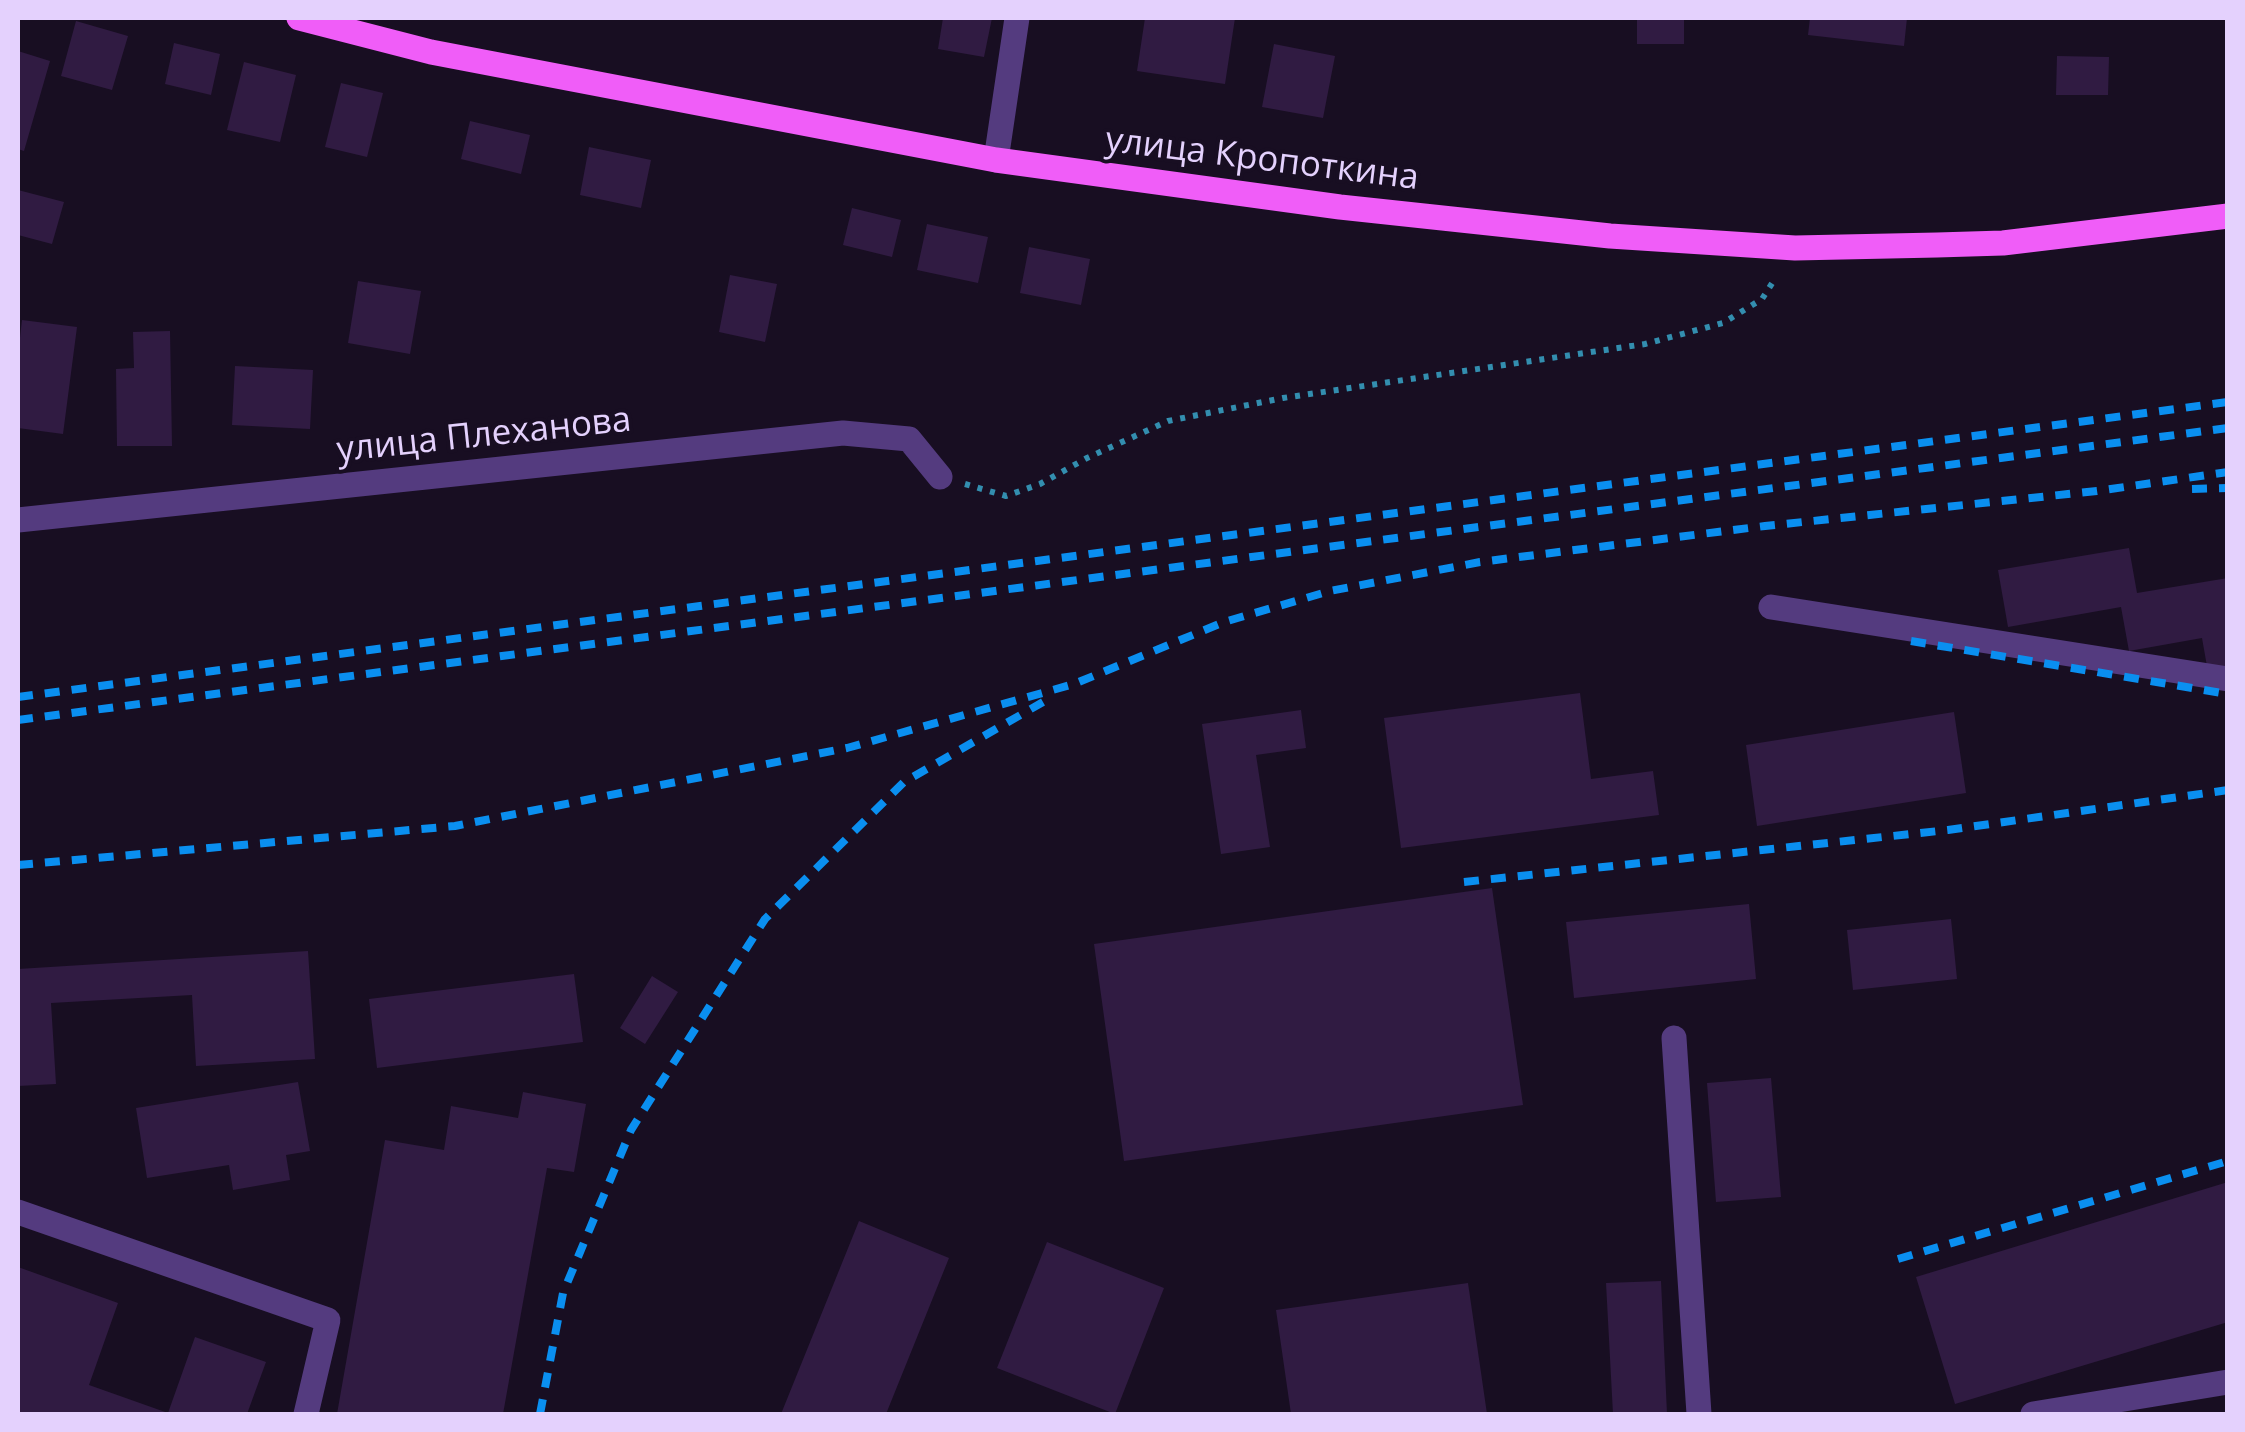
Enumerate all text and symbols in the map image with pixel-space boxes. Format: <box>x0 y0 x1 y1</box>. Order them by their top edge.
street label: улица Кропоткина <box>1103 120 1421 200</box>
street label: улица Плеханова <box>335 400 633 472</box>

